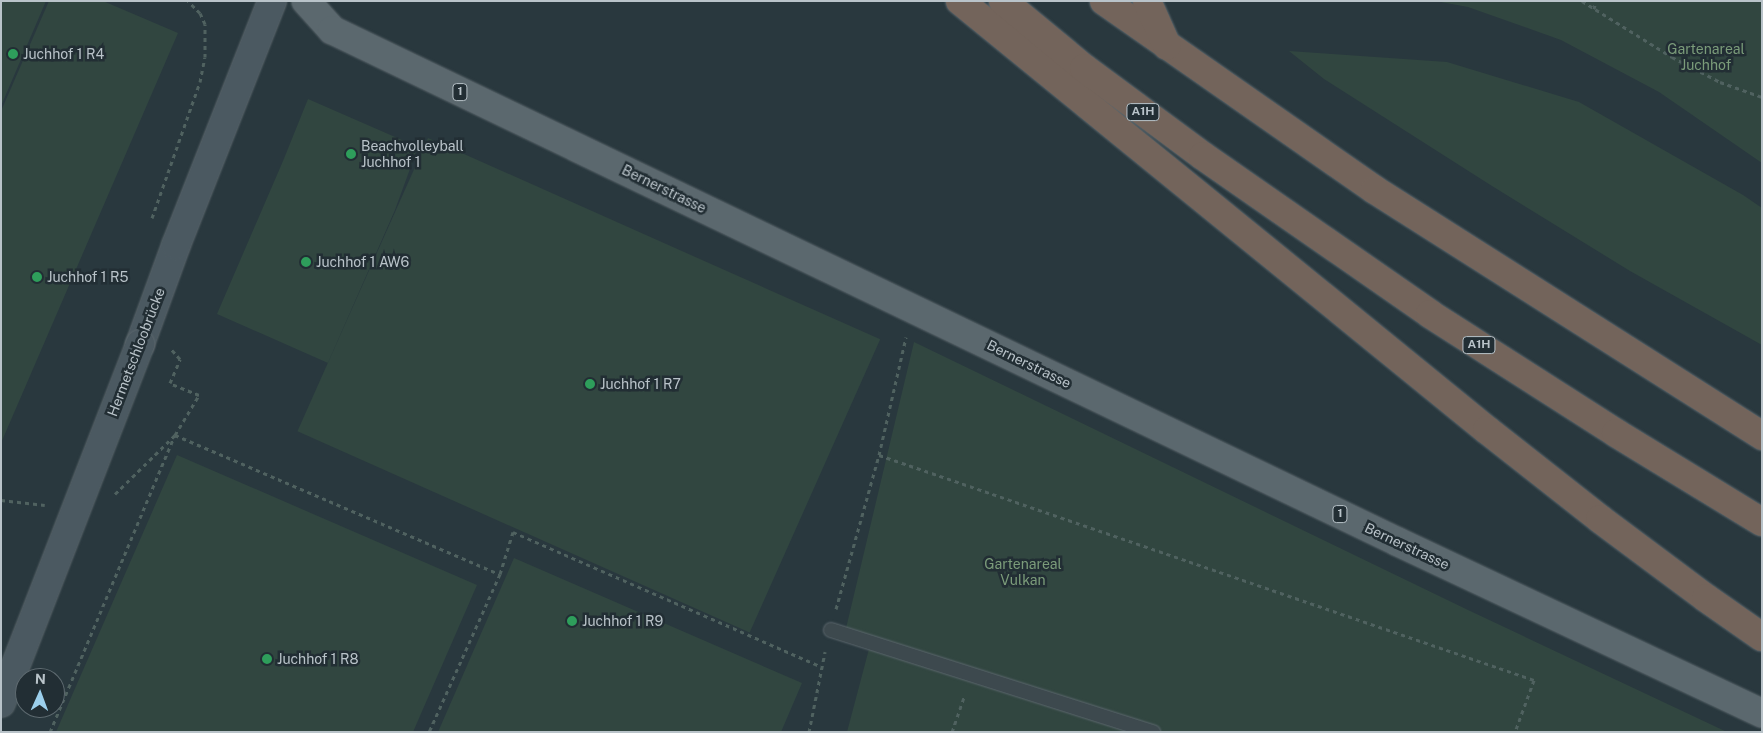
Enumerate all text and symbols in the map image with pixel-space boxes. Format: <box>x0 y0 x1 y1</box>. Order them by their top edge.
park label: Gartenareal Juchhof <box>1667 41 1745 74</box>
place label: Juchhof 1 R4 <box>23 46 104 62</box>
marker: Juchhof 1 R4 <box>7 48 19 60</box>
road number: 1 <box>451 82 469 101</box>
road number: A1H <box>1126 102 1160 121</box>
place label: Beachvolleyball Juchhof 1 <box>361 138 464 170</box>
marker: Beachvolleyball Juchhof 1 <box>345 148 357 160</box>
street label: Bernerstrasse <box>619 161 709 217</box>
place label: Juchhof 1 AW6 <box>316 254 409 270</box>
marker: Juchhof 1 AW6 <box>300 256 312 268</box>
place label: Juchhof 1 R5 <box>47 269 128 285</box>
marker: Juchhof 1 R5 <box>31 271 43 283</box>
street label: Hermetschloobrücke <box>104 285 168 419</box>
street label: Bernerstrasse <box>984 336 1074 392</box>
road number: A1H <box>1462 336 1496 354</box>
place label: Juchhof 1 R7 <box>600 376 681 392</box>
marker: Juchhof 1 R7 <box>584 378 596 390</box>
road number: 1 <box>1331 504 1349 524</box>
street label: Bernerstrasse <box>1362 519 1452 573</box>
park label: Gartenareal Vulkan <box>984 556 1062 588</box>
place label: Juchhof 1 R9 <box>582 613 663 629</box>
marker: Juchhof 1 R9 <box>566 615 578 627</box>
place label: Juchhof 1 R8 <box>277 651 358 667</box>
marker: Juchhof 1 R8 <box>261 653 273 665</box>
north arrow <box>15 668 65 718</box>
text: N <box>35 671 46 687</box>

